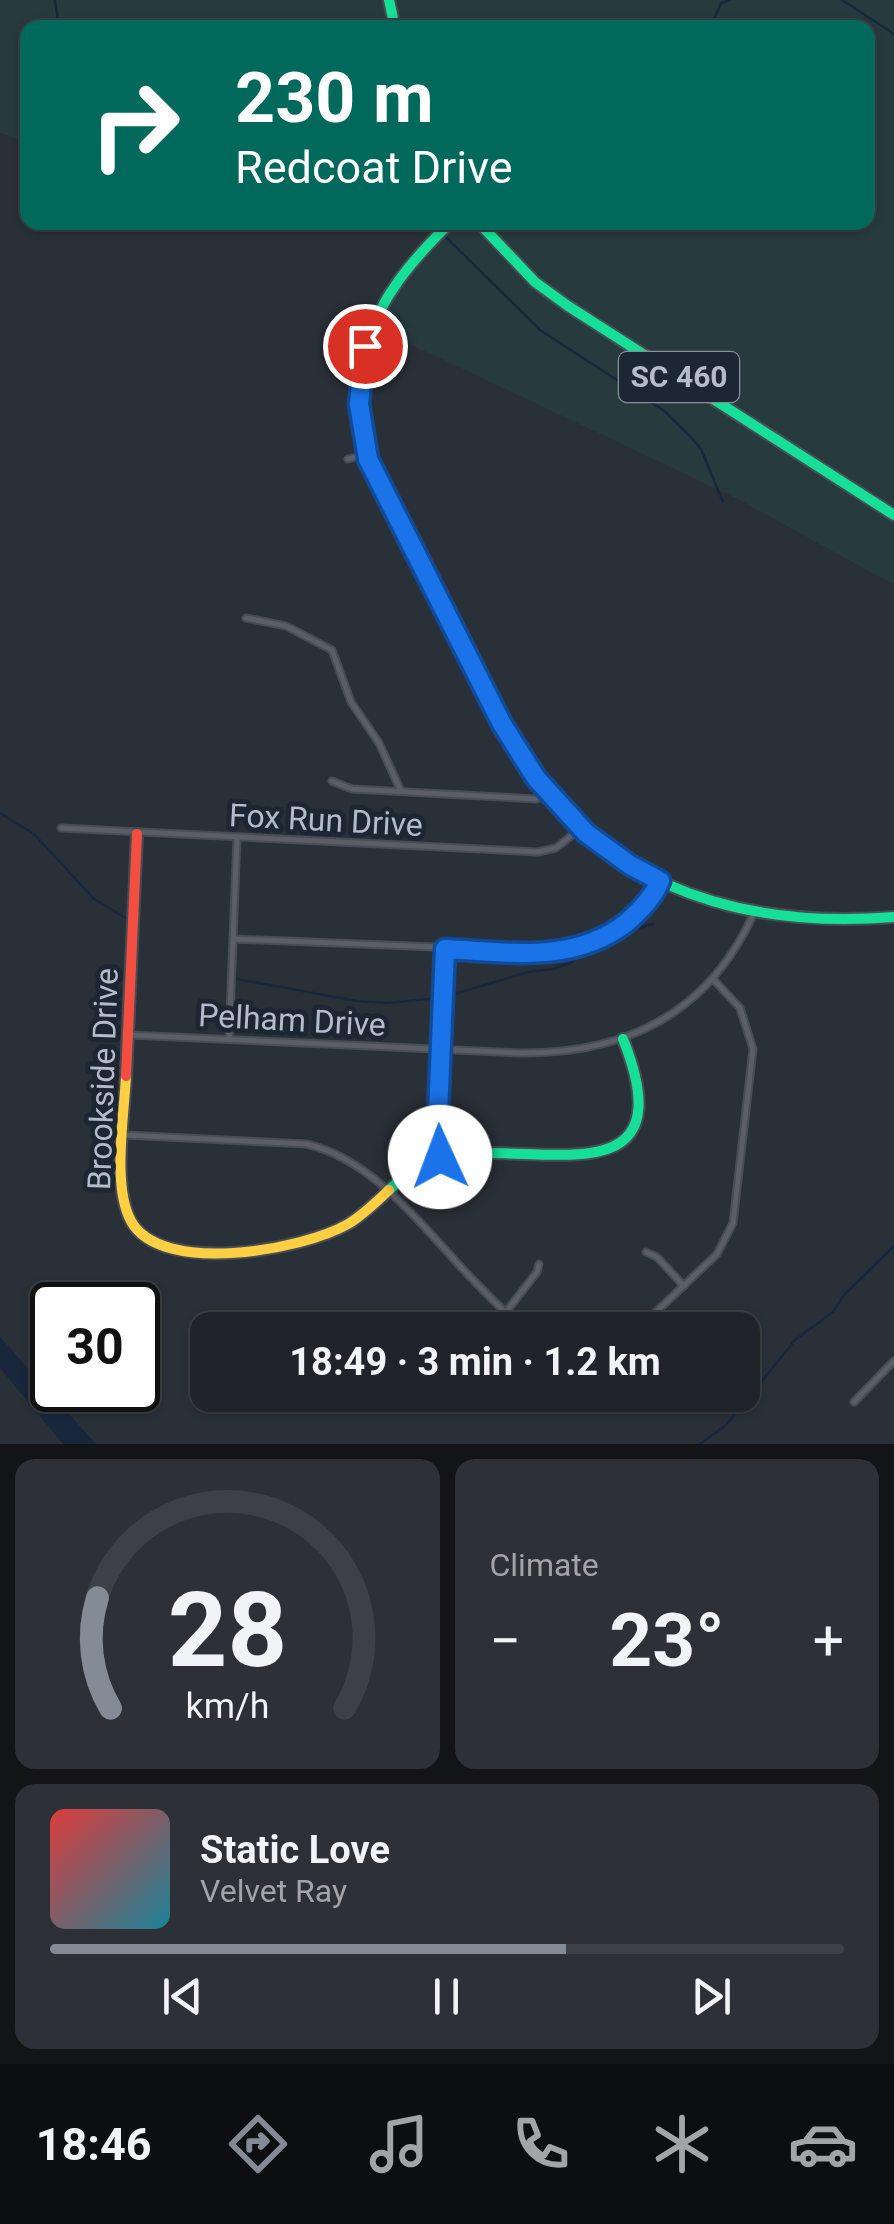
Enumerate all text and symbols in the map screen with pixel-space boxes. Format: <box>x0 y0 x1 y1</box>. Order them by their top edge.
text: 230 m <box>235 57 434 139</box>
icon: right <box>70 60 200 190</box>
text: Redcoat Drive <box>235 141 513 194</box>
pin <box>323 304 408 389</box>
icon: arrive <box>338 319 393 374</box>
road number: SC 460 <box>619 352 739 402</box>
street label: Fox Run Drive <box>228 796 424 844</box>
street label: Brookside Drive <box>80 967 126 1191</box>
street label: Pelham Drive <box>197 996 387 1044</box>
position arrow <box>388 1105 492 1209</box>
speed limit sign: 30 <box>30 1282 160 1412</box>
text: 18:49 · 3 min · 1.2 km <box>289 1340 661 1384</box>
text: Climate <box>490 1546 599 1584</box>
text: 28 <box>168 1570 287 1691</box>
text: 23° <box>609 1596 725 1684</box>
text: − <box>490 1609 521 1673</box>
text: + <box>813 1609 844 1673</box>
text: km/h <box>185 1685 269 1727</box>
text: Static Love <box>200 1828 390 1872</box>
text: Velvet Ray <box>200 1872 347 1910</box>
icon: previous <box>155 1969 210 2024</box>
icon: pause <box>419 1969 474 2024</box>
icon: next <box>684 1969 739 2024</box>
icon: directions <box>223 2109 293 2179</box>
icon: music <box>364 2109 434 2179</box>
icon: phone <box>506 2109 576 2179</box>
icon: climate <box>647 2109 717 2179</box>
icon: car <box>788 2109 858 2179</box>
text: 18:46 <box>36 2118 152 2171</box>

